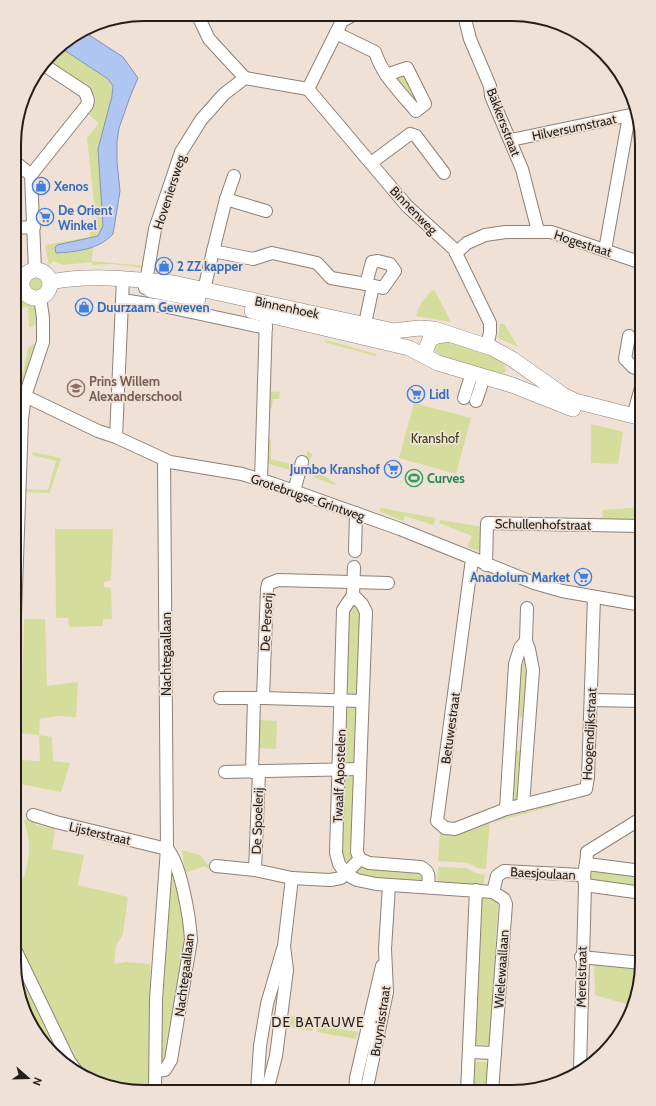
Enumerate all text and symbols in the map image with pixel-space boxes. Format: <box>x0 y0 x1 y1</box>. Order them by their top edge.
street label: Bakkersstraat <box>484 86 525 159</box>
street label: Hilversumstraat <box>530 110 618 144</box>
street label: Hoveniersweg <box>149 152 189 231</box>
shop icon: Xenos <box>31 176 51 196</box>
place label: Xenos <box>53 178 89 194</box>
street label: Binnenweg <box>387 182 441 238</box>
place label: De Orient Winkel <box>58 202 113 233</box>
supermarket icon: De Orient Winkel <box>35 207 55 227</box>
street label: Hogestraat <box>552 226 614 260</box>
shop icon: 2 ZZ kapper <box>154 256 174 276</box>
place label: 2 ZZ kapper <box>177 258 243 274</box>
street label: Binnenhoek <box>253 292 321 322</box>
shop icon: Duurzaam Geweven <box>74 297 94 317</box>
place label: Duurzaam Geweven <box>97 299 210 315</box>
place label: Prins Willem Alexanderschool <box>89 373 183 404</box>
school or university icon: Prins Willem Alexanderschool <box>66 378 86 398</box>
supermarket icon: Lidl <box>406 384 426 404</box>
place label: Lidl <box>429 386 450 402</box>
park label: Kranshof <box>411 430 460 446</box>
supermarket icon: Jumbo Kranshof <box>383 459 403 479</box>
place label: Jumbo Kranshof <box>289 461 381 477</box>
sports icon: Curves <box>404 468 424 488</box>
street label: Grotebrugse Grintweg <box>249 470 368 524</box>
place label: Curves <box>427 470 465 486</box>
street label: Schullenhofstraat <box>495 515 592 533</box>
supermarket icon: Anadolum Market <box>573 567 593 587</box>
place label: Anadolum Market <box>470 569 571 585</box>
street label: De Perserij <box>256 592 277 652</box>
street label: Nachtegaallaan <box>158 612 174 696</box>
street label: Hoogendijkstraat <box>579 687 600 781</box>
street label: Betuwestraat <box>437 691 463 765</box>
street label: Twaalf Apostelen <box>329 729 349 823</box>
street label: De Spoelerij <box>248 787 267 855</box>
street label: Lijsterstraat <box>67 818 133 849</box>
street label: Baesjoulaan <box>510 863 576 884</box>
street label: Wielewaallaan <box>490 929 512 1009</box>
street label: Nachtegaallaan <box>171 932 197 1018</box>
street label: Merelstraat <box>572 946 590 1008</box>
street label: Bruynisstraat <box>367 984 394 1057</box>
district label: DE BATAUWE <box>271 1013 365 1031</box>
north arrow <box>8 1058 48 1098</box>
text: N <box>29 1075 45 1087</box>

